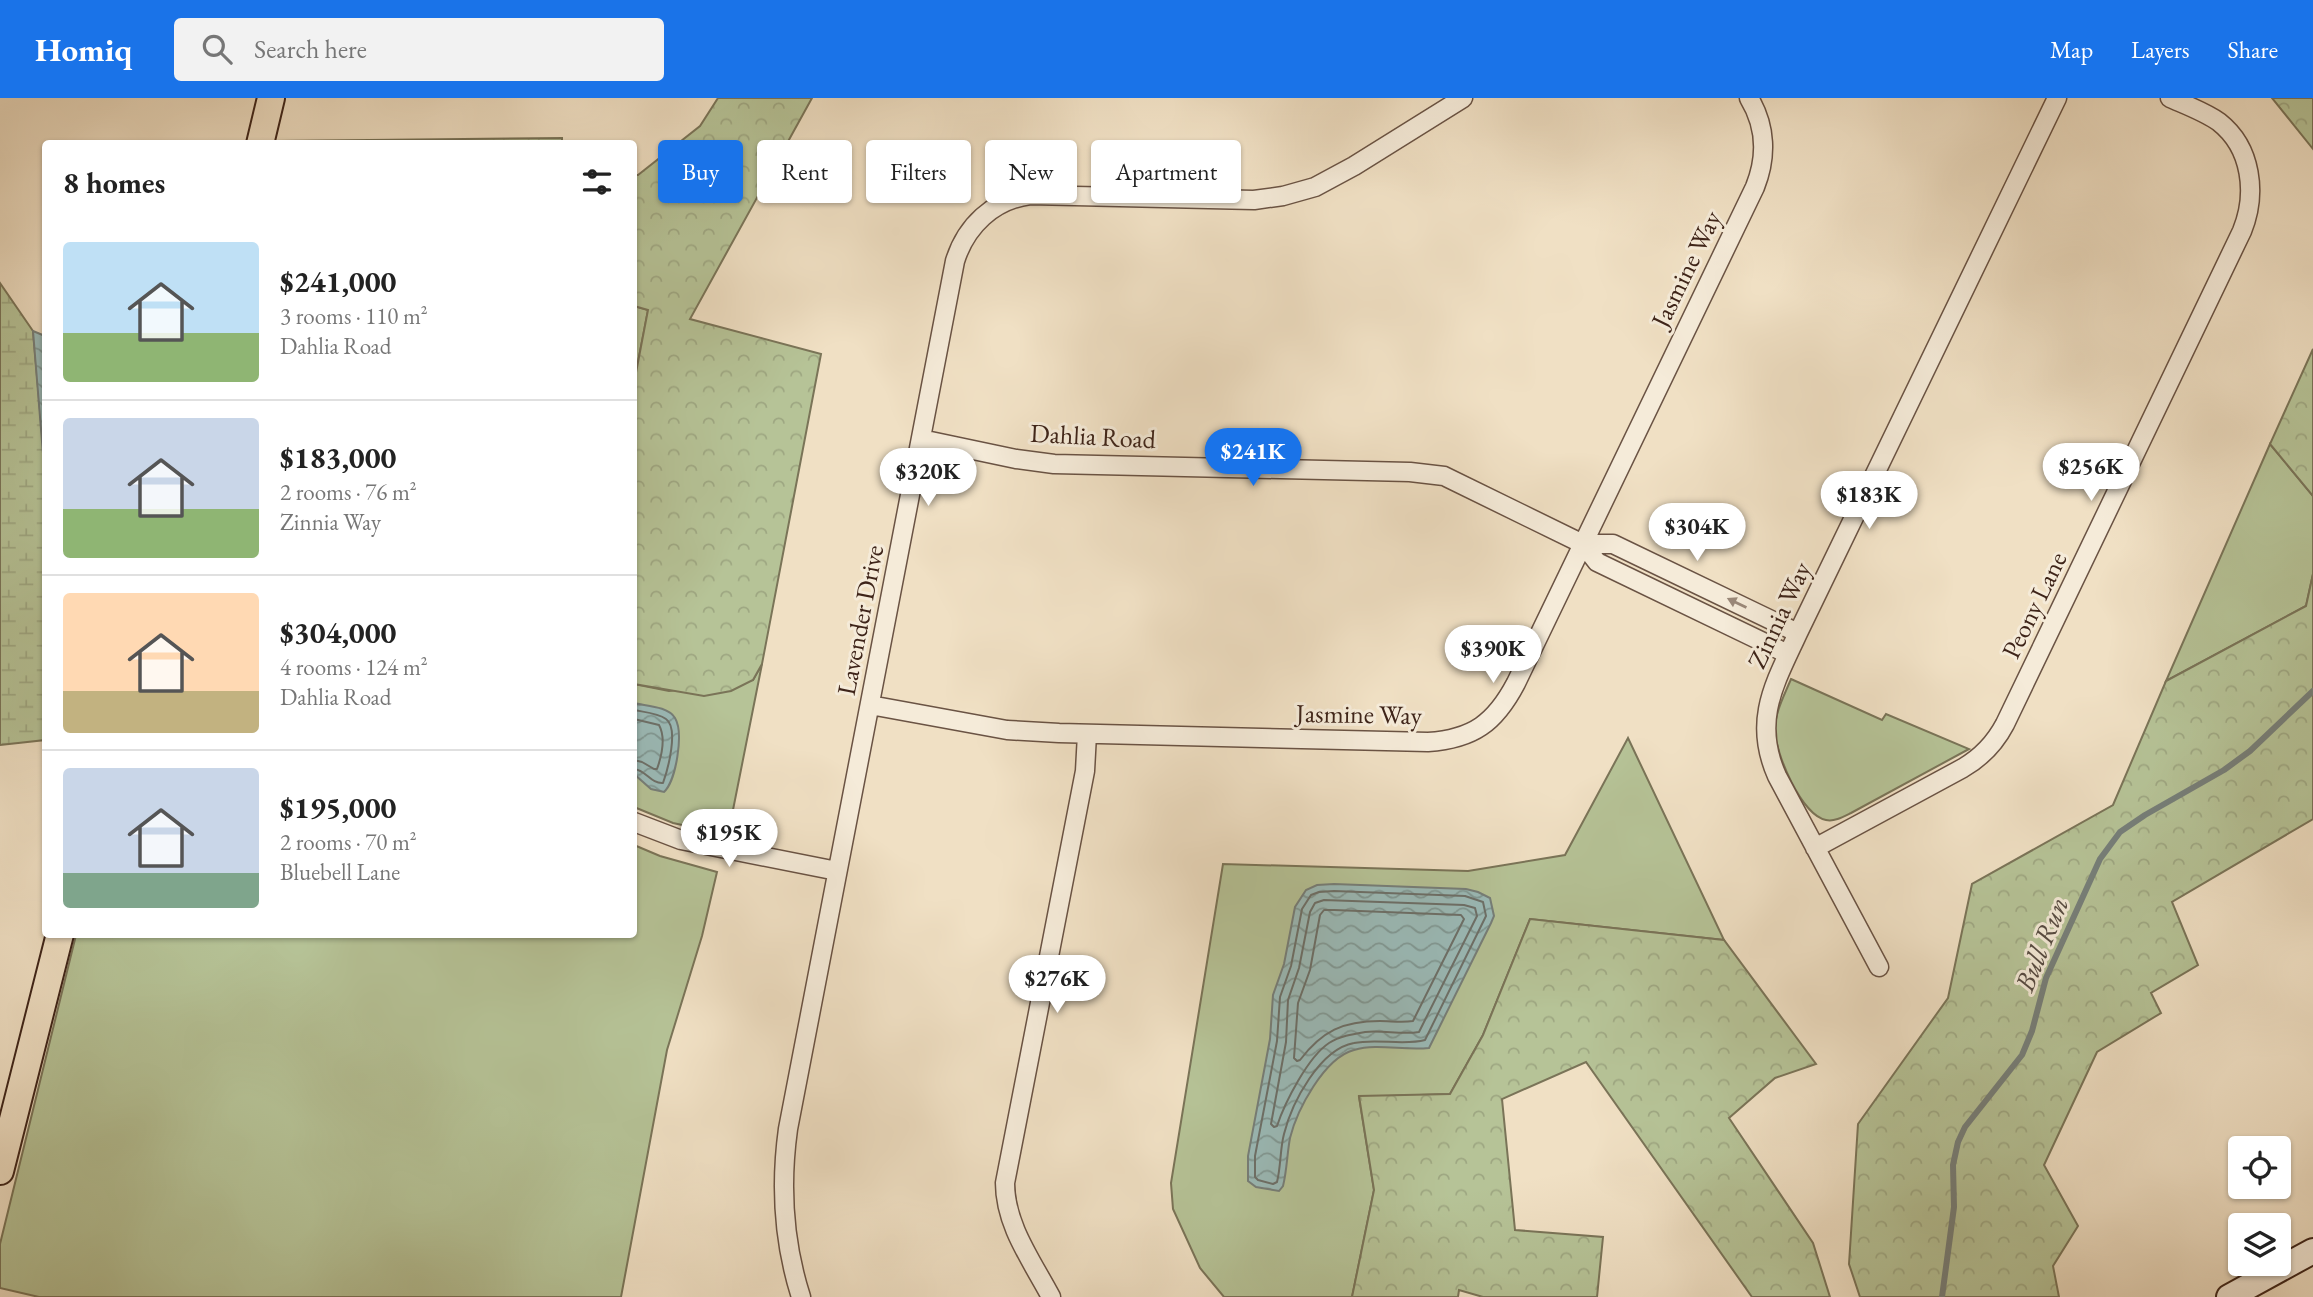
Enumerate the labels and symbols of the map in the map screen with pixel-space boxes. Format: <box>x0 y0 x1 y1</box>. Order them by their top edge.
street label: Jasmine Way <box>1642 204 1729 335</box>
street label: Dahlia Road <box>1029 416 1158 456</box>
pin: $241K <box>1204 428 1302 488</box>
pin: $256K <box>2042 444 2140 503</box>
pin: $320K <box>879 448 977 508</box>
pin: $183K <box>1820 472 1918 531</box>
pin: $304K <box>1648 504 1746 563</box>
street label: Lavender Drive <box>829 542 891 698</box>
street label: Peony Lane <box>1994 546 2074 664</box>
street label: Zinnia Way <box>1739 556 1819 674</box>
one-way arrow <box>1727 598 1747 609</box>
pin: $390K <box>1444 626 1542 685</box>
street label: Jasmine Way <box>1294 696 1423 732</box>
pin: $195K <box>680 810 778 869</box>
water label: Bull Run <box>2005 892 2076 997</box>
pin: $276K <box>1008 956 1106 1015</box>

